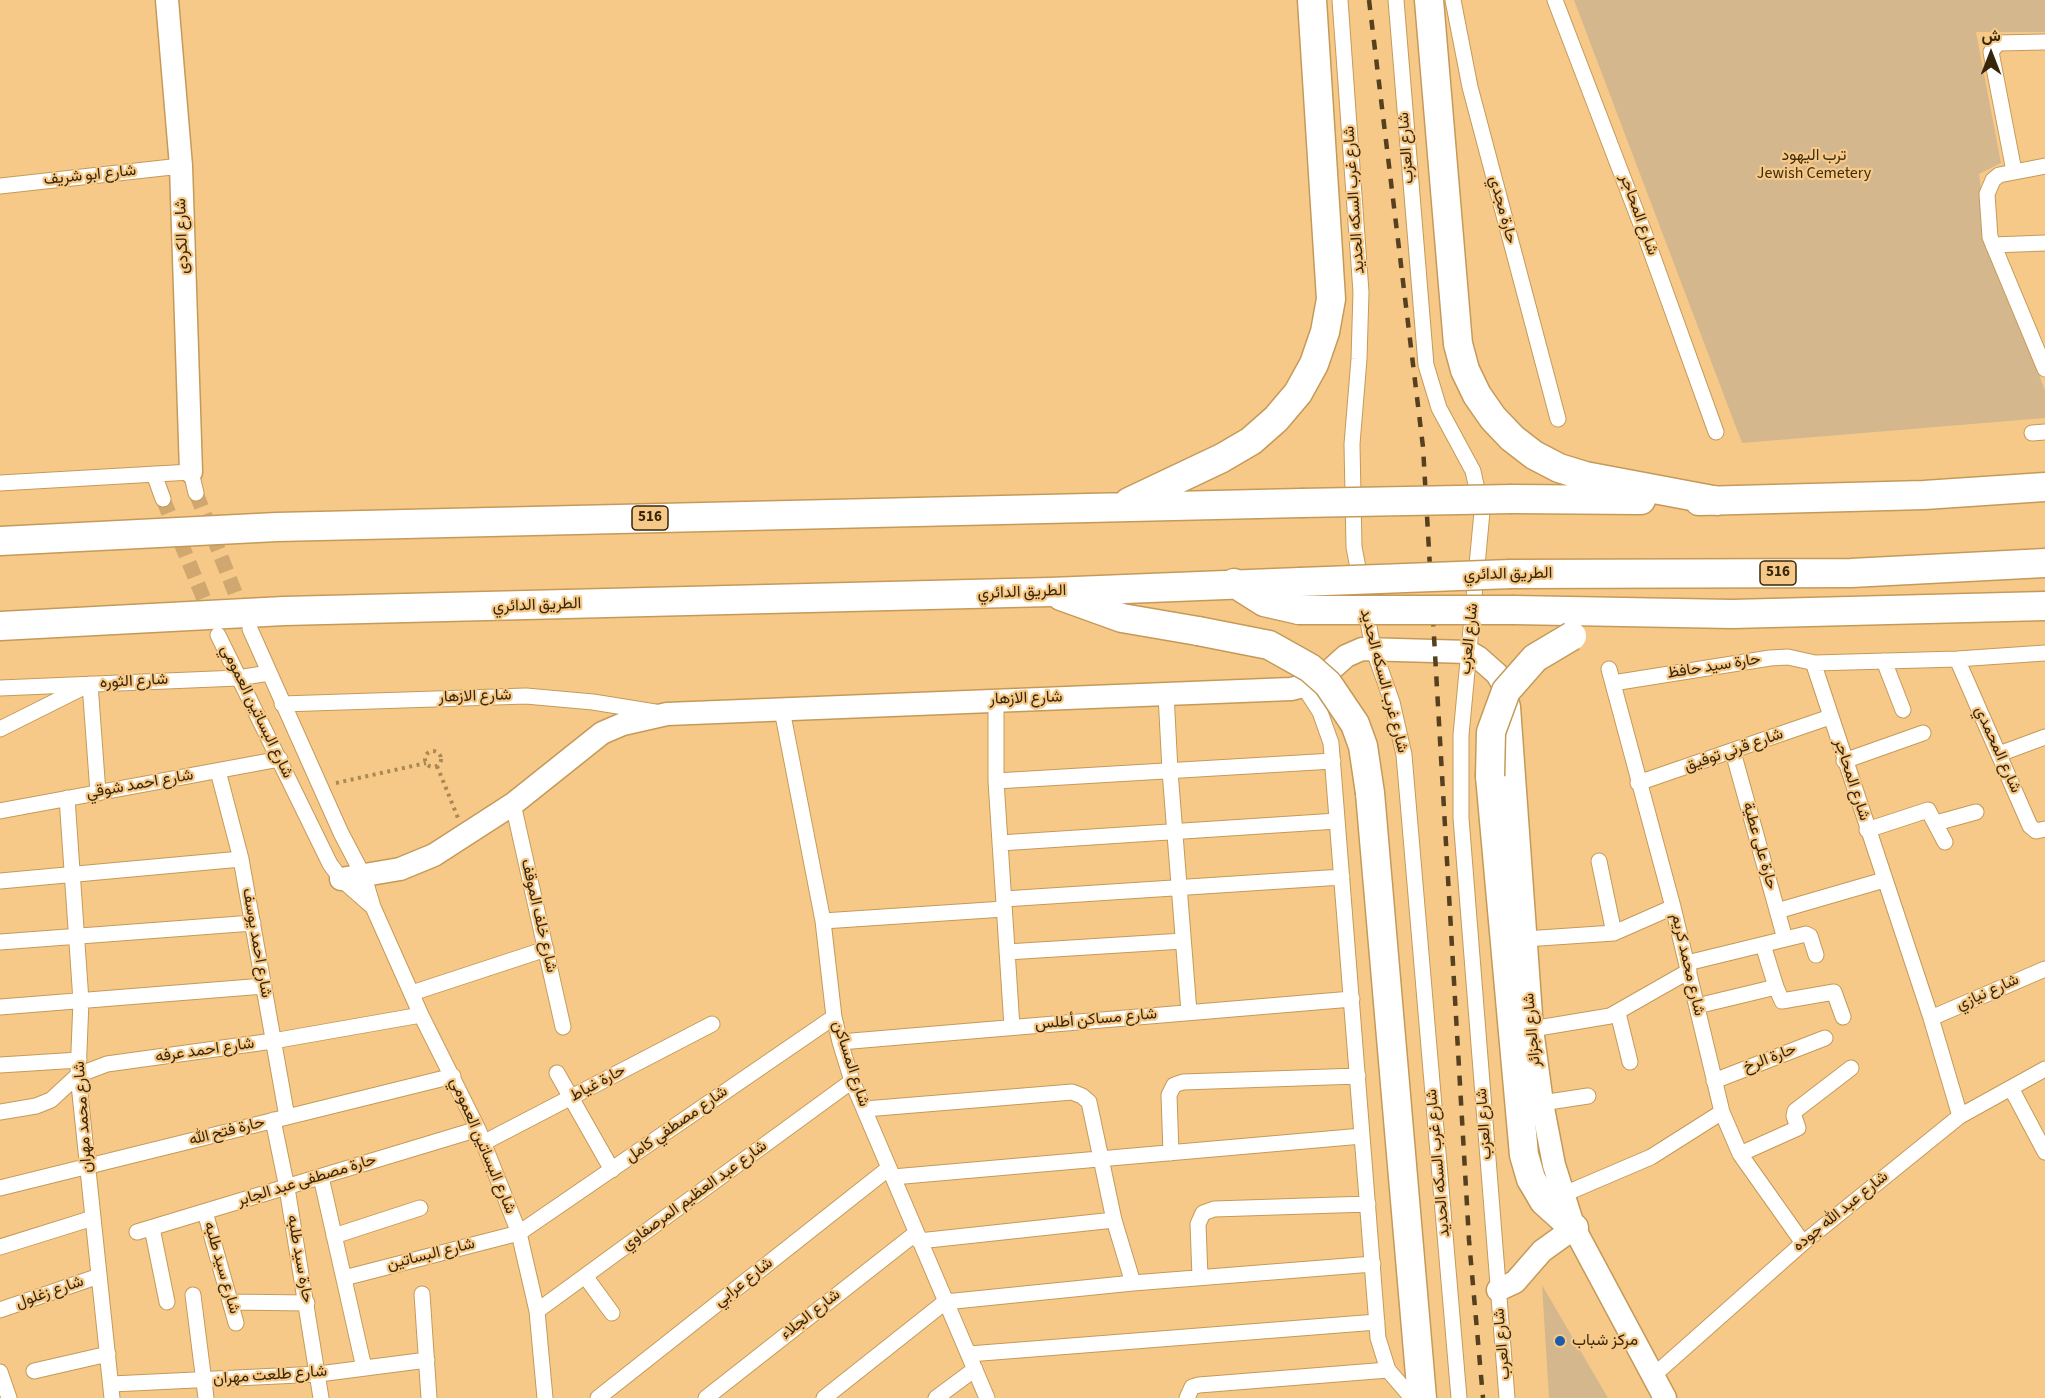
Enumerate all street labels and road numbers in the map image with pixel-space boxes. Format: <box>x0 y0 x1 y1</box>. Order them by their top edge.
street label: شارع العزب <box>1395 112 1419 184</box>
street label: شارع غرب السكه الحديد <box>1340 125 1370 275</box>
street label: شارع ابو شريف <box>43 162 137 190</box>
street label: شارع المحاجر <box>1614 172 1662 258</box>
street label: حارة مجدي <box>1484 174 1520 246</box>
street label: شارع الكردى <box>172 198 194 274</box>
road number: 516 <box>632 506 668 530</box>
road number: 516 <box>1760 561 1796 585</box>
street label: الطريق الدائري <box>1463 565 1553 585</box>
street label: الطريق الدائري <box>977 582 1067 604</box>
street label: الطريق الدائري <box>492 595 582 617</box>
street label: شارع العزب <box>1457 602 1483 676</box>
street label: شارع غرب السكه الحديد <box>1355 607 1411 755</box>
street label: شارع البساتين العمومي <box>215 642 297 782</box>
street label: حارة سيد حافظ <box>1666 650 1762 684</box>
street label: شارع الثوره <box>99 671 169 693</box>
street label: شارع الازهار <box>438 686 512 708</box>
street label: شارع الازهار <box>989 688 1063 710</box>
street label: شارع المحمدي <box>1969 704 2025 796</box>
street label: شارع قرنى توفيق <box>1682 725 1786 777</box>
street label: شارع المحاجر <box>1829 737 1873 823</box>
street label: شارع احمد شوقي <box>85 766 195 804</box>
street label: حارة على عطية <box>1737 800 1781 892</box>
street label: شارع خلف الموقف <box>516 857 560 975</box>
street label: شارع احمد يوسف <box>237 887 275 999</box>
street label: شارع محمد كريم <box>1666 912 1708 1018</box>
street label: شارع نيازي <box>1954 971 2022 1015</box>
street label: شارع الجزائر <box>1520 992 1546 1068</box>
street label: شارع مساكن أطلس <box>1034 1005 1158 1035</box>
street label: شارع المساكن <box>827 1019 873 1109</box>
street label: شارع احمد عرفه <box>154 1035 256 1067</box>
street label: حارة الرخ <box>1741 1040 1799 1078</box>
street label: شارع محمد مهران <box>71 1061 97 1173</box>
street label: حارة غياط <box>567 1061 629 1107</box>
street label: شارع البساتين العمومي <box>445 1075 519 1217</box>
street label: شارع مصطفي كامل <box>622 1083 732 1167</box>
street label: شارع غرب السكه الحديد <box>1423 1088 1455 1238</box>
street label: شارع العزب <box>1473 1088 1497 1160</box>
street label: حارة فتح الله <box>187 1113 267 1151</box>
street label: شارع عبد العظيم المرصفاوي <box>619 1137 771 1255</box>
street label: حارة مصطفى عبد الجابر <box>235 1151 379 1211</box>
street label: شارع عبد الله جوده <box>1789 1168 1893 1256</box>
street label: حارة سيد طلبه <box>282 1213 316 1305</box>
street label: شارع سيد طلبه <box>199 1220 243 1316</box>
street label: شارع البساتين <box>385 1235 477 1275</box>
street label: شارع عرابي <box>711 1254 777 1312</box>
street label: شارع زغلول <box>14 1272 86 1314</box>
street label: شارع الجلاء <box>777 1286 845 1344</box>
street label: شارع العرب <box>1490 1307 1516 1381</box>
street label: شارع طلعت مهران <box>212 1362 328 1390</box>

